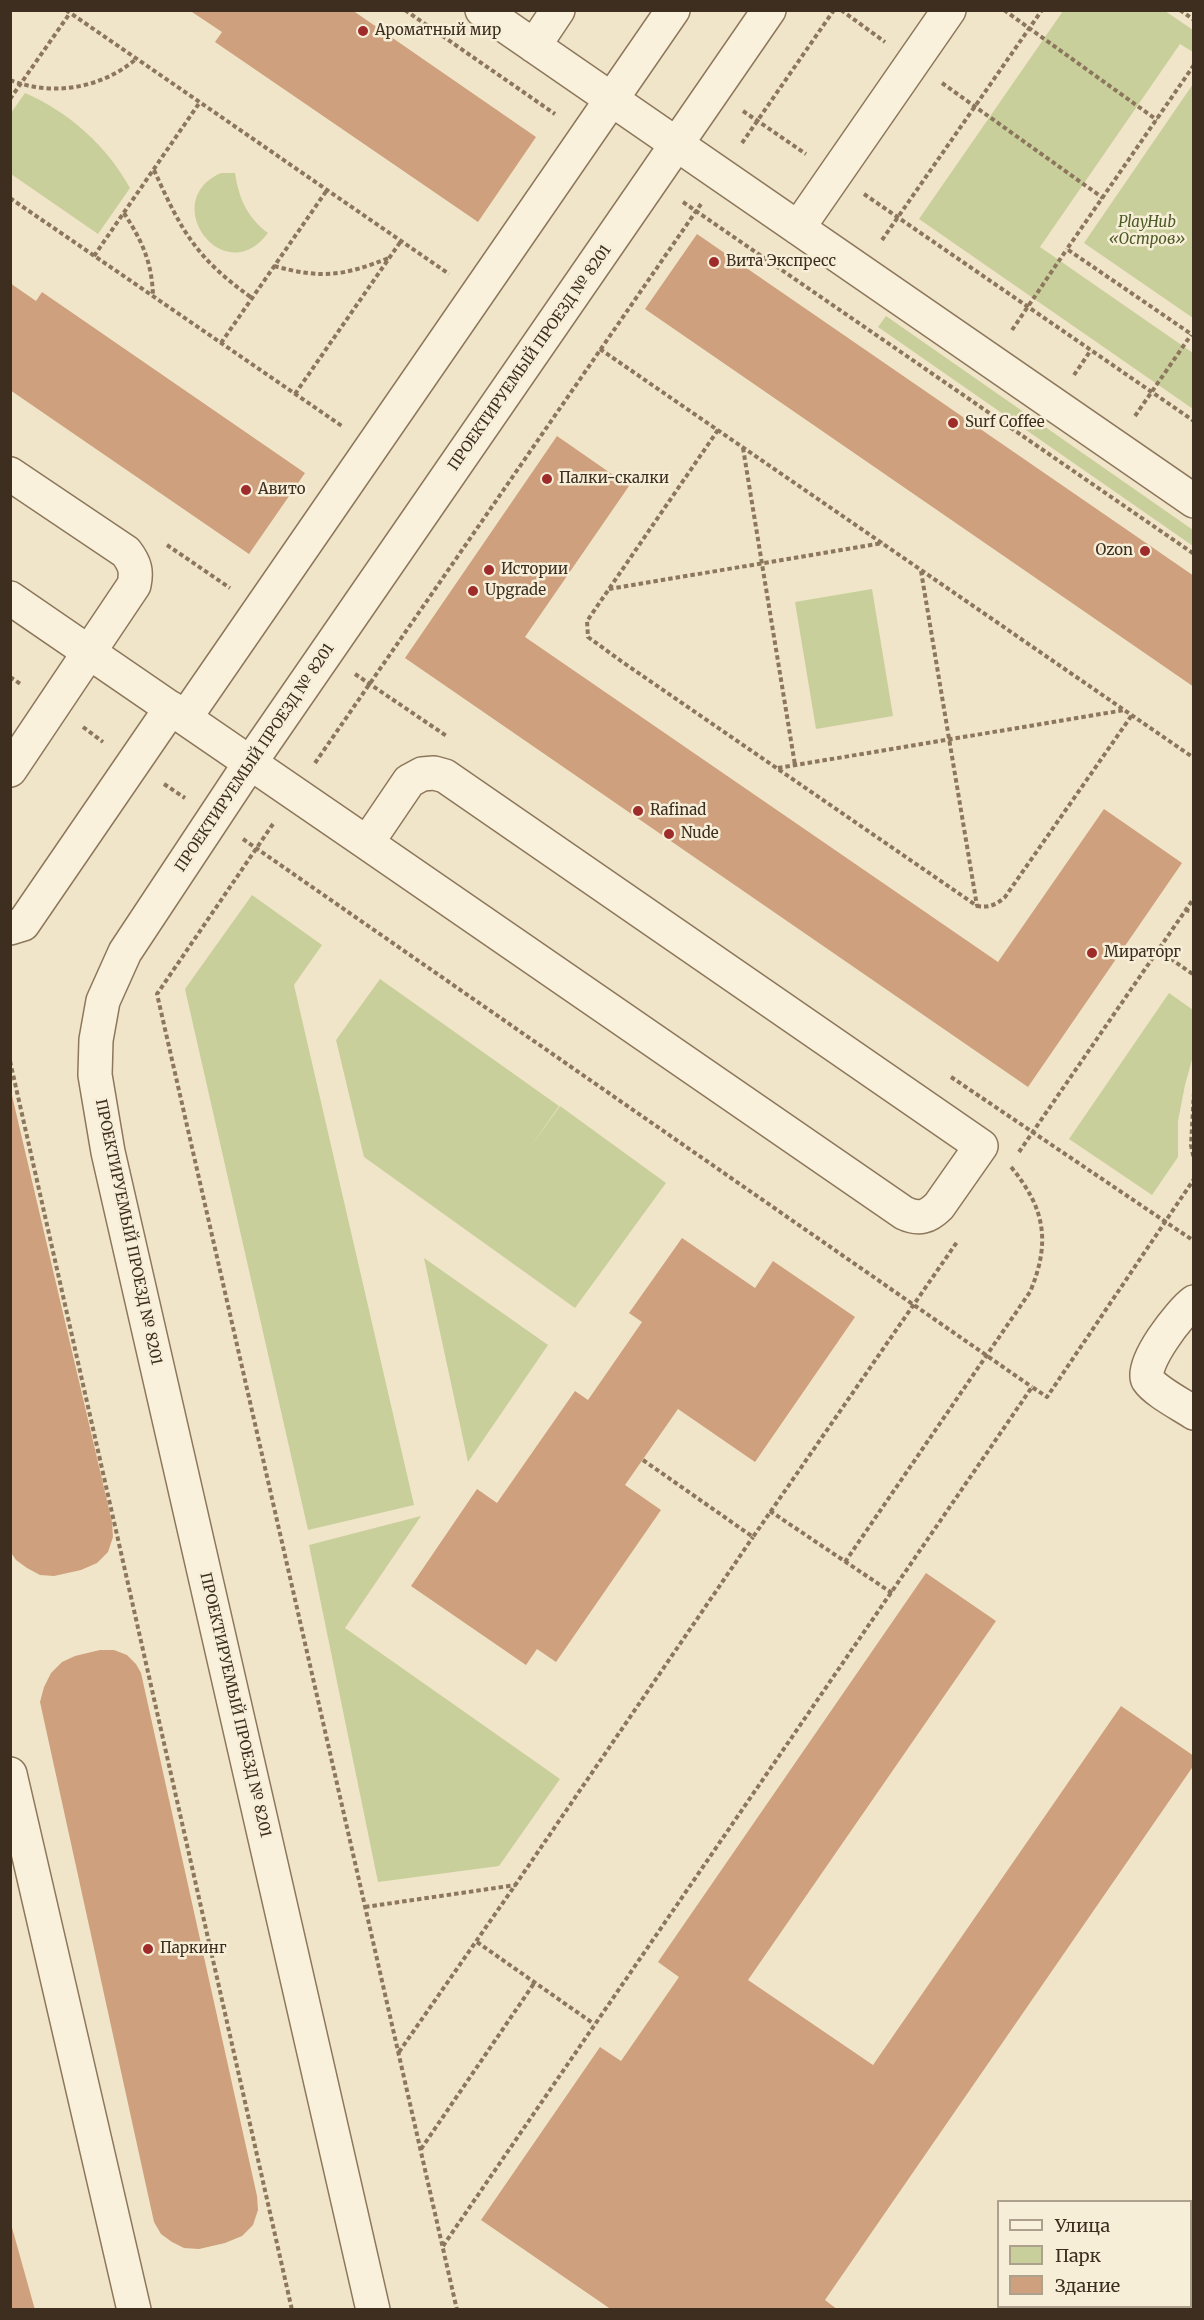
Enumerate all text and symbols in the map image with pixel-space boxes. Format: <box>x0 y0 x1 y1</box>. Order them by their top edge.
place label: Ароматный мир <box>375 22 501 40</box>
marker: Ароматный мир <box>356 24 370 38</box>
park label: PlayHub «Остров» <box>1109 214 1185 249</box>
street label: ПРОЕКТИРУЕМЫЙ ПРОЕЗД № 8201 <box>445 242 615 474</box>
place label: Вита Экспресс <box>726 253 836 271</box>
marker: Вита Экспресс <box>707 255 721 269</box>
place label: Surf Coffee <box>965 414 1045 432</box>
marker: Surf Coffee <box>946 416 960 430</box>
place label: Палки-скалки <box>559 470 669 488</box>
marker: Палки-скалки <box>540 472 554 486</box>
place label: Авито <box>258 481 305 499</box>
marker: Авито <box>239 483 253 497</box>
place label: Ozon <box>1095 542 1133 560</box>
marker: Ozon <box>1138 544 1152 558</box>
place label: Истории <box>501 561 568 579</box>
marker: Истории <box>482 563 496 577</box>
place label: Upgrade <box>485 582 546 600</box>
marker: Upgrade <box>466 584 480 598</box>
street label: ПРОЕКТИРУЕМЫЙ ПРОЕЗД № 8201 <box>172 640 338 876</box>
place label: Rafinad <box>650 802 706 820</box>
marker: Rafinad <box>631 804 645 818</box>
place label: Nude <box>681 825 719 843</box>
marker: Nude <box>662 827 676 841</box>
place label: Мираторг <box>1104 944 1181 962</box>
marker: Мираторг <box>1085 946 1099 960</box>
street label: ПРОЕКТИРУЕМЫЙ ПРОЕЗД № 8201 <box>91 1097 165 1367</box>
street label: ПРОЕКТИРУЕМЫЙ ПРОЕЗД № 8201 <box>196 1571 274 1839</box>
place label: Паркинг <box>160 1940 227 1958</box>
marker: Паркинг <box>141 1942 155 1956</box>
legend <box>997 2200 1192 2308</box>
text: Улица <box>1055 2214 1110 2237</box>
text: Парк <box>1055 2244 1101 2267</box>
text: Здание <box>1055 2274 1120 2297</box>

